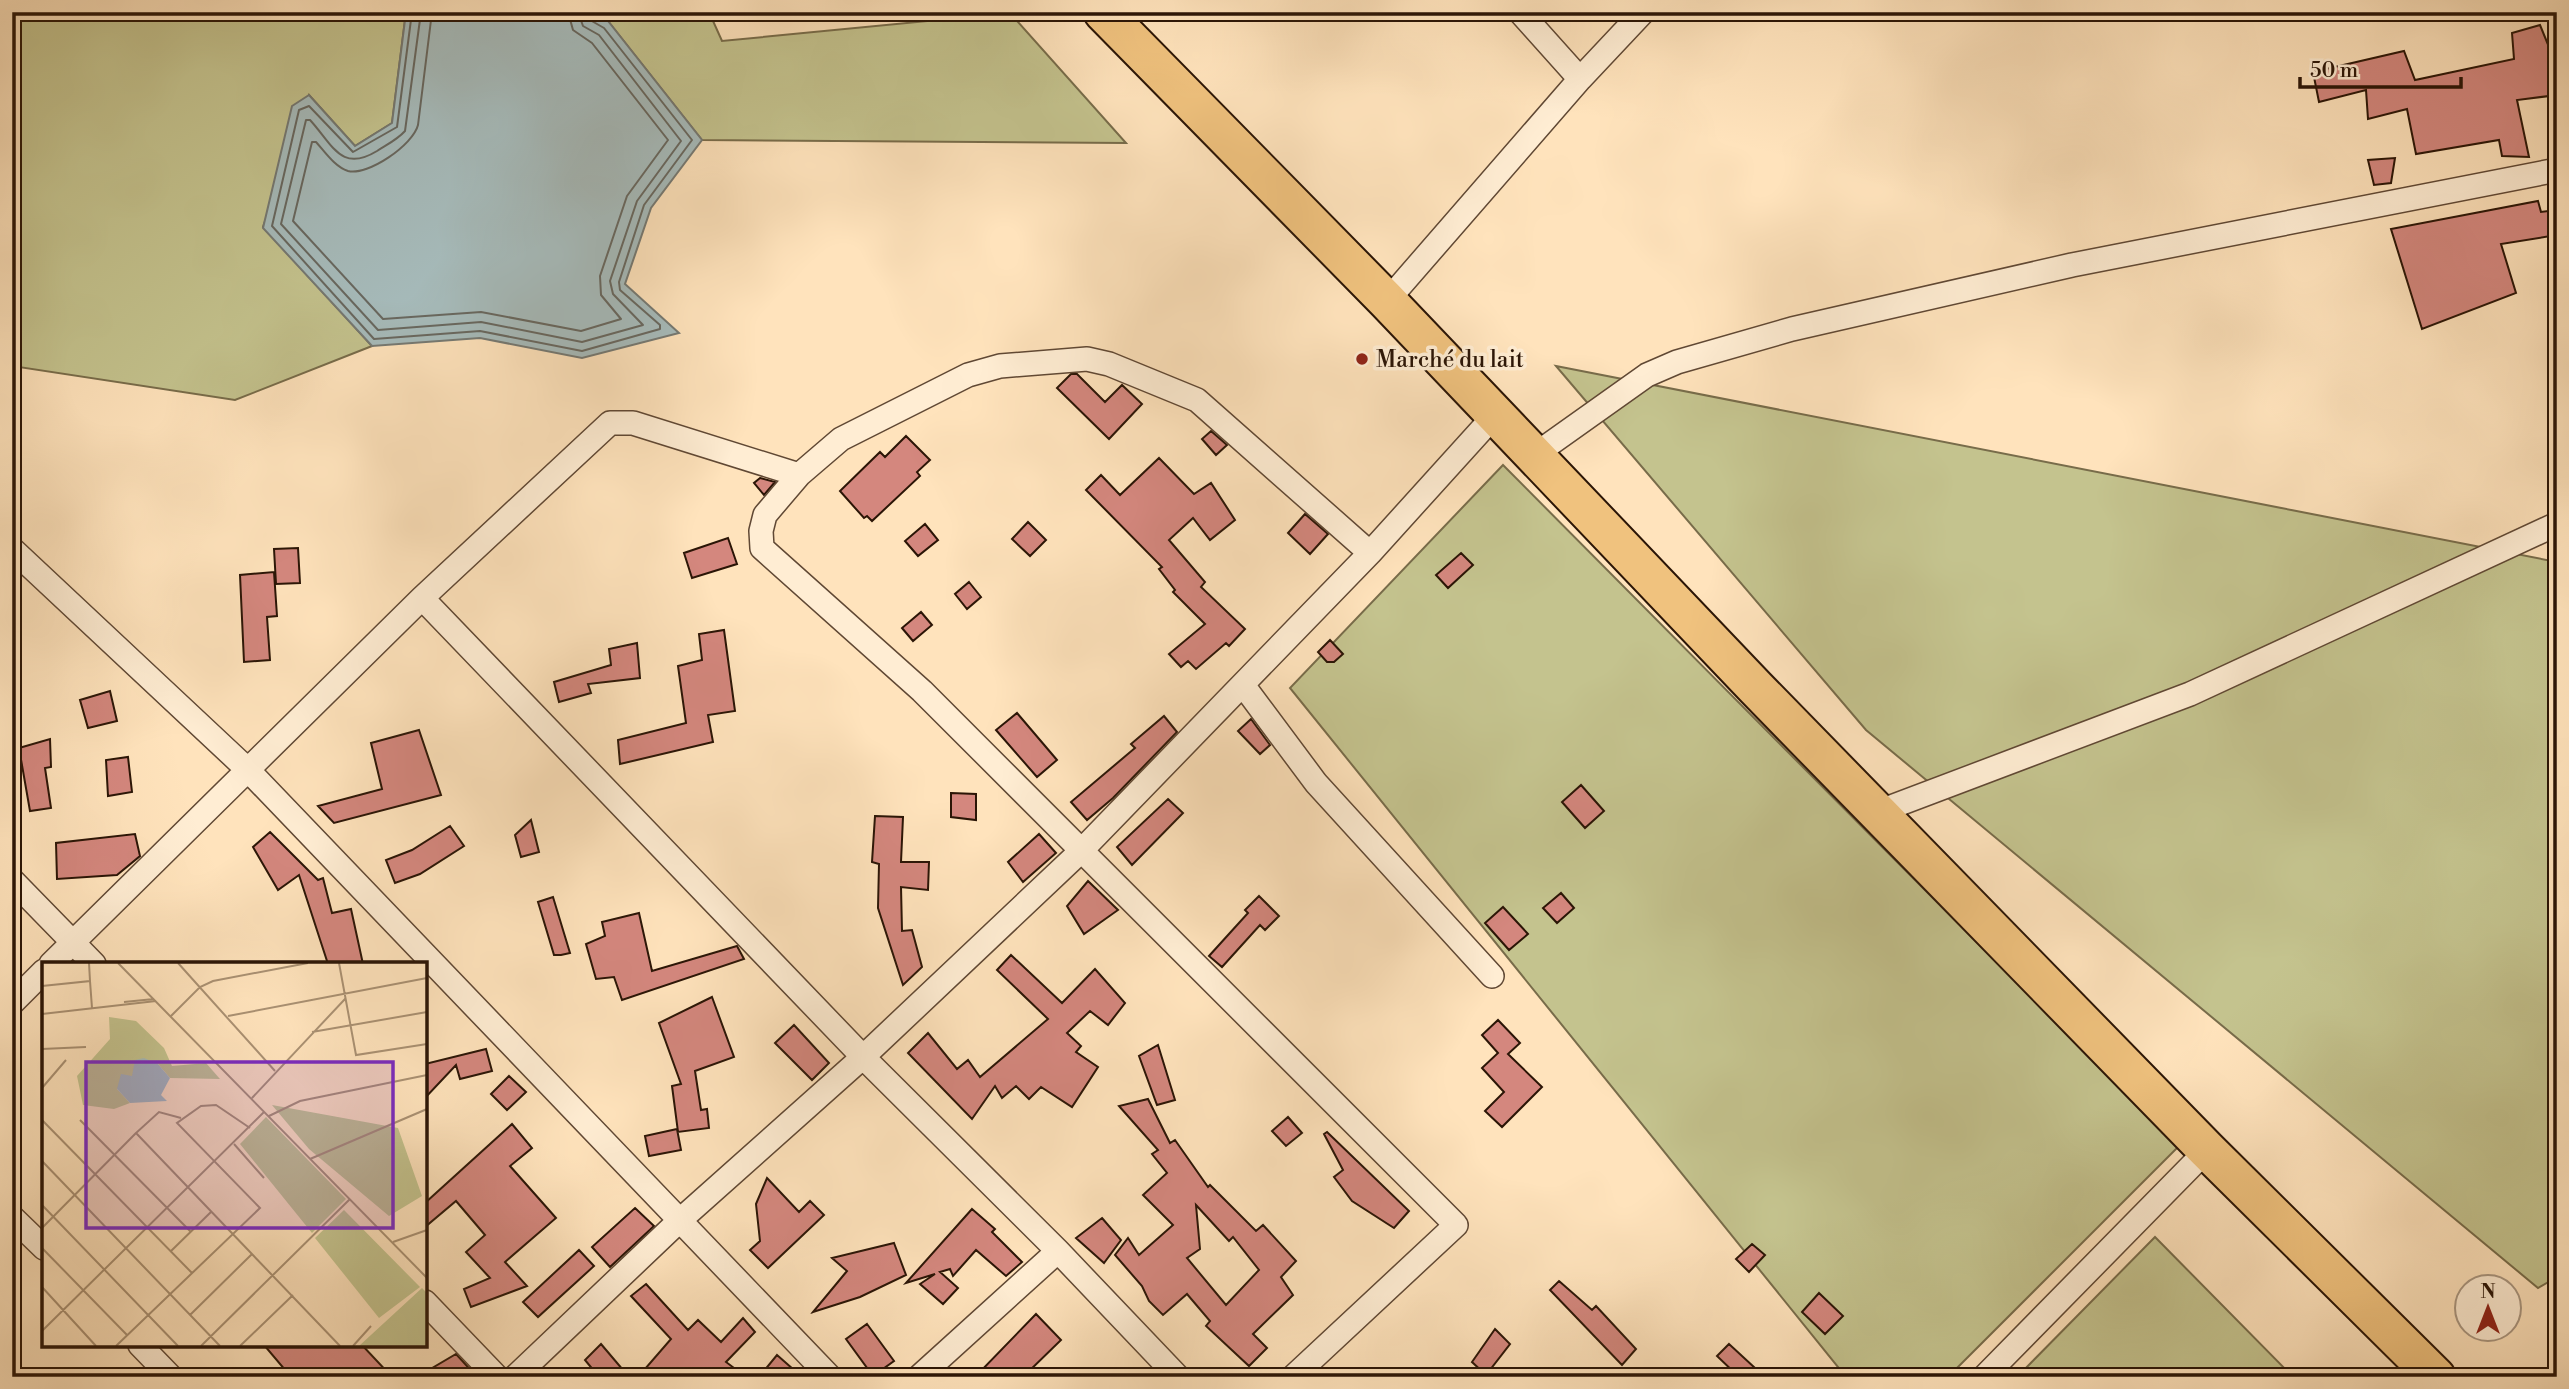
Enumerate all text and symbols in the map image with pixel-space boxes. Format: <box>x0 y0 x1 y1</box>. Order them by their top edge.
scale bar <box>2300 46 2460 90</box>
text: 50 m <box>2310 58 2358 84</box>
place label: Marché du lait <box>1376 346 1524 374</box>
marker: Marché du lait <box>1354 351 1370 367</box>
inset map <box>42 962 427 1347</box>
north arrow <box>2454 1274 2524 1344</box>
text: N <box>2480 1280 2496 1304</box>

